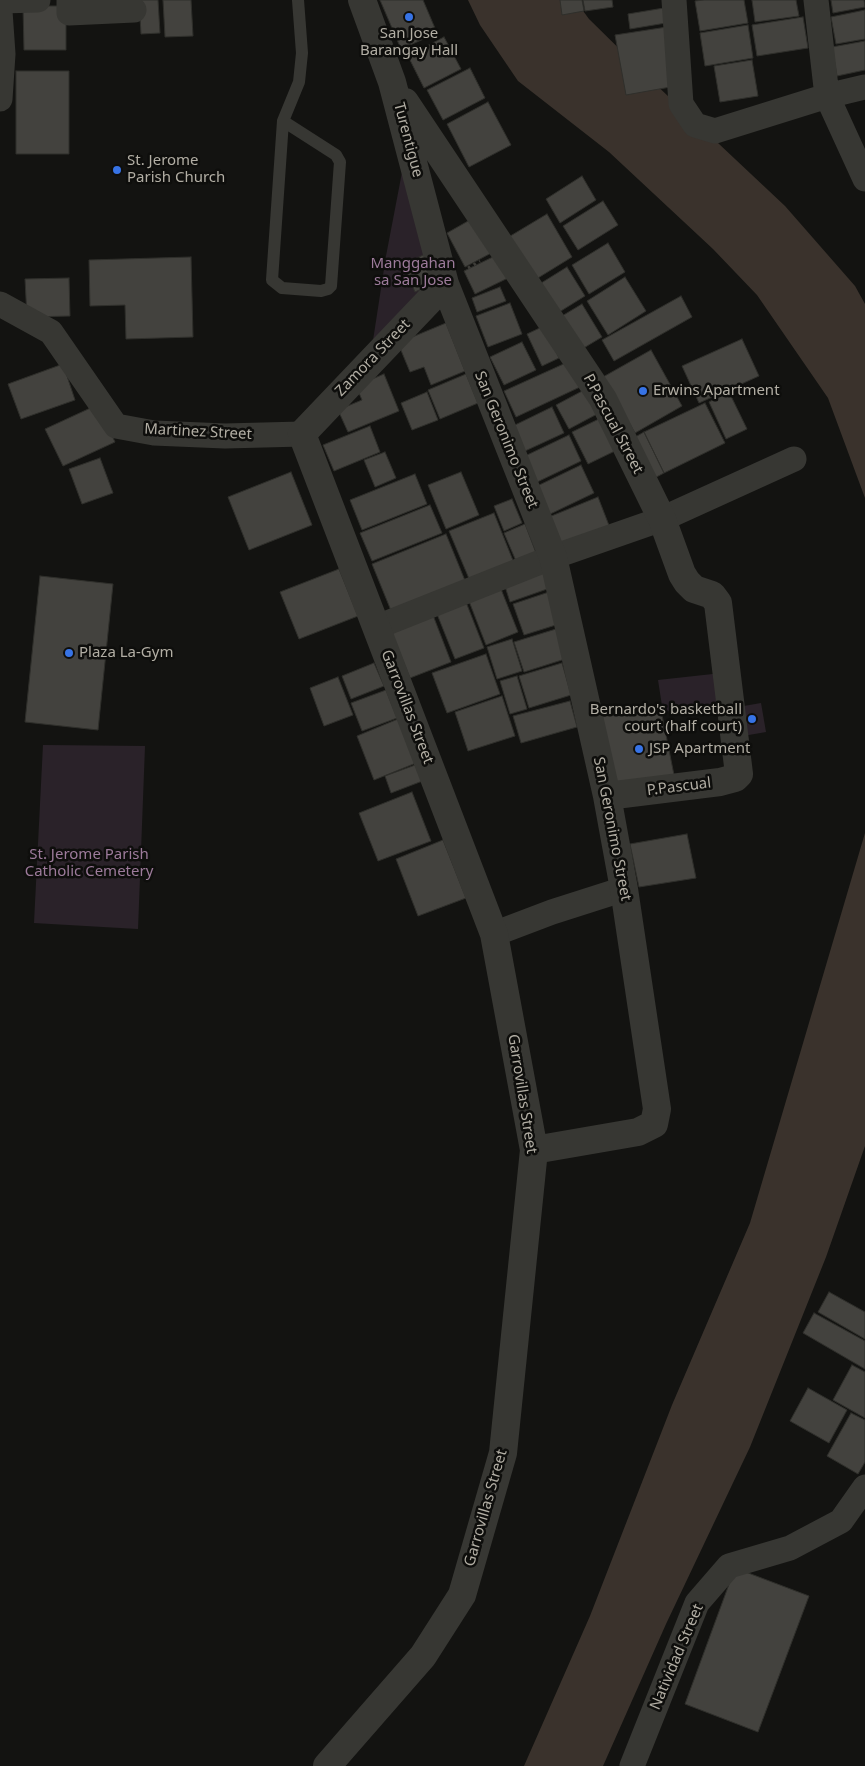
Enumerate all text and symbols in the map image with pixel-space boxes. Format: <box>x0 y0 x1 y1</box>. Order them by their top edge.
marker: San Jose Barangay Hall <box>403 11 415 23</box>
place label: San Jose Barangay Hall <box>360 25 458 60</box>
street label: Turentigue <box>389 101 427 179</box>
place label: St. Jerome Parish Church <box>127 152 225 187</box>
marker: St. Jerome Parish Church <box>111 164 123 176</box>
park label: Manggahan sa San Jose <box>370 255 456 290</box>
street label: Zamora Street <box>332 316 414 400</box>
street label: San Geronimo Street <box>470 369 542 511</box>
street label: P.Pascual Street <box>579 371 647 477</box>
place label: Erwins Apartment <box>653 382 780 400</box>
marker: Erwins Apartment <box>637 385 649 397</box>
street label: Martinez Street <box>144 420 252 444</box>
place label: Plaza La-Gym <box>79 644 173 662</box>
marker: Plaza La-Gym <box>63 647 75 659</box>
street label: Garrovillas Street <box>377 647 437 767</box>
place label: Bernardo's basketball court (half court) <box>590 701 742 736</box>
marker: Bernardo's basketball court (half court) <box>746 713 758 725</box>
place label: JSP Apartment <box>649 740 750 758</box>
marker: JSP Apartment <box>633 743 645 755</box>
street label: San Geronimo Street <box>589 756 635 902</box>
street label: P.Pascual <box>646 774 712 800</box>
park label: St. Jerome Parish Catholic Cemetery <box>25 846 153 881</box>
street label: Garrovillas Street <box>504 1033 540 1155</box>
street label: Garrovillas Street <box>461 1447 511 1569</box>
street label: Natividad Street <box>647 1601 707 1713</box>

